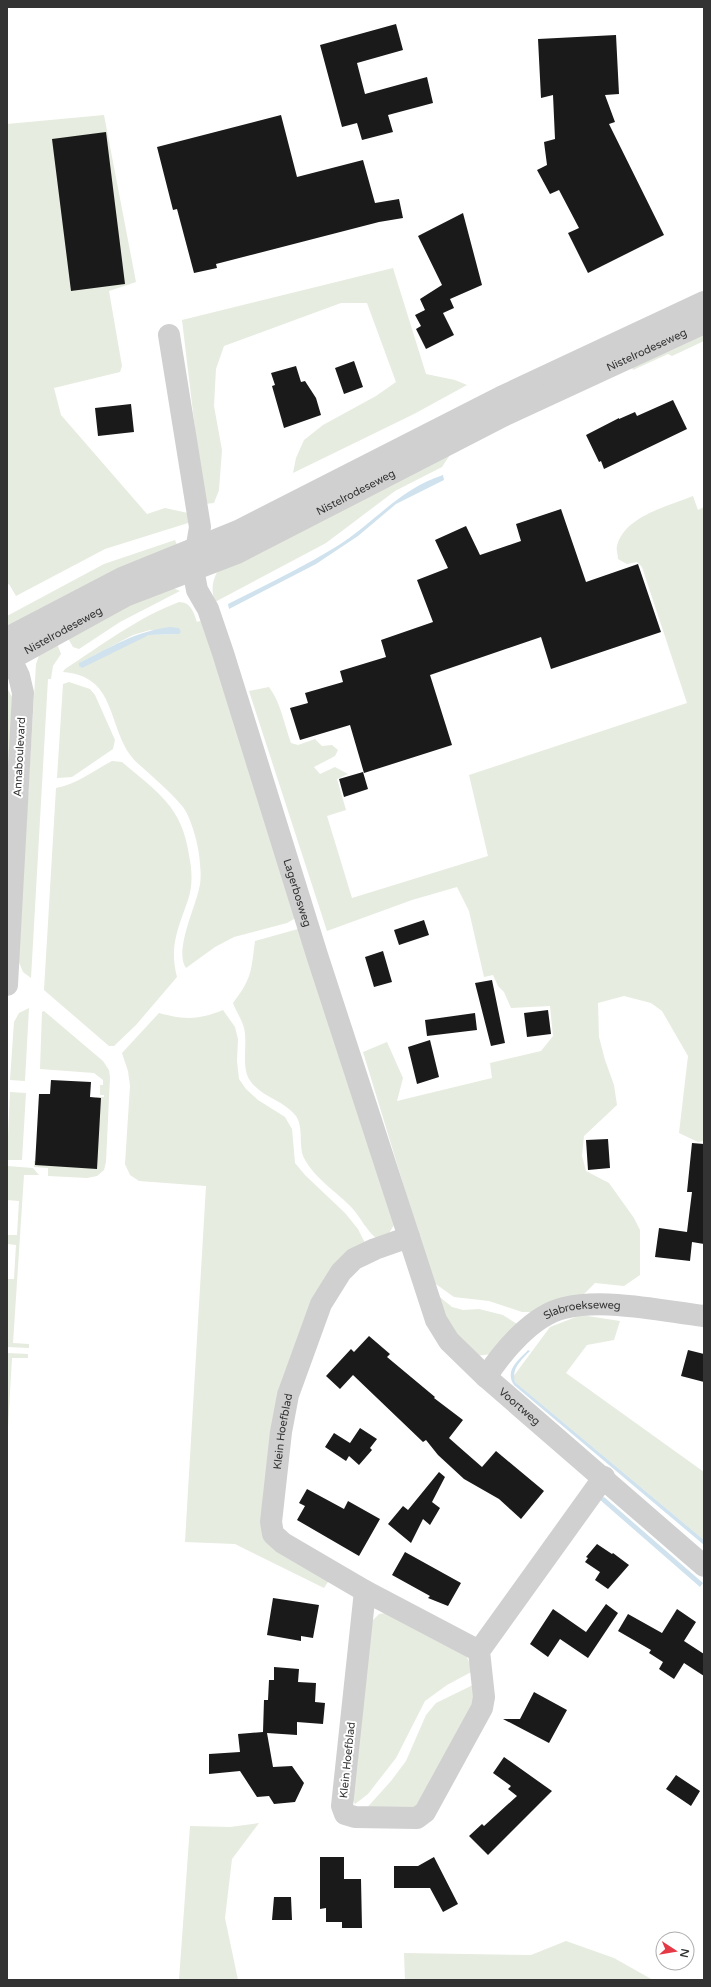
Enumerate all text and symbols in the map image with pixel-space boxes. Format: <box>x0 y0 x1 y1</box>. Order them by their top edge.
street label: Nistelrodeseweg <box>604 326 689 374</box>
street label: Nistelrodeseweg <box>314 467 397 518</box>
street label: Nistelrodeseweg <box>22 604 105 657</box>
street label: Annaboulevard <box>11 717 28 797</box>
street label: Lagerbosweg <box>280 857 314 929</box>
street label: Slabroekseweg <box>541 1298 621 1322</box>
street label: Voortweg <box>496 1385 543 1428</box>
street label: Klein Hoefblad <box>271 1392 295 1470</box>
street label: Klein Hoefblad <box>337 1721 358 1799</box>
north arrow <box>655 1931 695 1971</box>
text: N <box>677 1947 692 1959</box>

